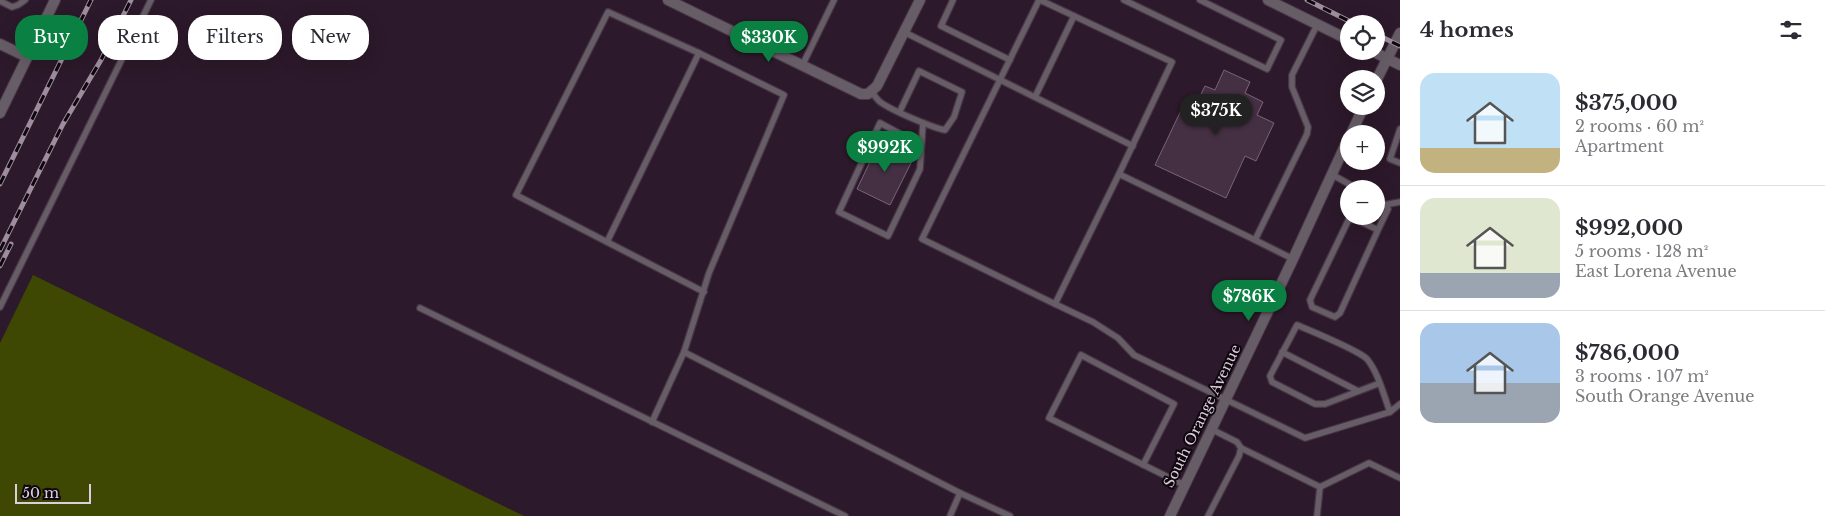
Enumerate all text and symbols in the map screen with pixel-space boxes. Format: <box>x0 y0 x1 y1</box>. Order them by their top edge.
chip: Buy <box>15 15 88 60</box>
chip: Rent <box>98 15 178 60</box>
chip: Filters <box>188 15 282 60</box>
chip: New <box>292 15 369 60</box>
map controls <box>1340 15 1385 225</box>
button: locate <box>1340 15 1385 60</box>
icon: filters <box>1777 16 1805 44</box>
text: 4 homes <box>1420 17 1514 43</box>
pin: $330K <box>734 20 804 63</box>
text: $330K <box>741 27 797 47</box>
button: layers <box>1340 70 1385 115</box>
text: $375,000 <box>1575 90 1678 116</box>
icon: home <box>1460 93 1520 153</box>
pin: $375K <box>1181 94 1251 136</box>
text: $375K <box>1190 100 1242 120</box>
text: 2 rooms · 60 m² <box>1575 116 1704 136</box>
button: + <box>1340 125 1385 170</box>
pin: $992K <box>850 130 920 173</box>
text: Apartment <box>1575 136 1664 156</box>
text: $992K <box>857 137 913 157</box>
button: − <box>1340 180 1385 225</box>
text: $992,000 <box>1575 215 1683 241</box>
icon: home <box>1460 218 1520 278</box>
text: 5 rooms · 128 m² <box>1575 241 1708 261</box>
text: East Lorena Avenue <box>1575 261 1737 281</box>
pin: $786K <box>1214 280 1284 322</box>
text: $786K <box>1223 286 1275 306</box>
text: $786,000 <box>1575 340 1680 366</box>
street label: South Orange Avenue <box>1160 342 1244 490</box>
icon: home <box>1460 343 1520 403</box>
text: 3 rooms · 107 m² <box>1575 366 1709 386</box>
text: South Orange Avenue <box>1575 386 1754 406</box>
scale bar <box>15 481 91 504</box>
text: 50 m <box>22 484 59 502</box>

